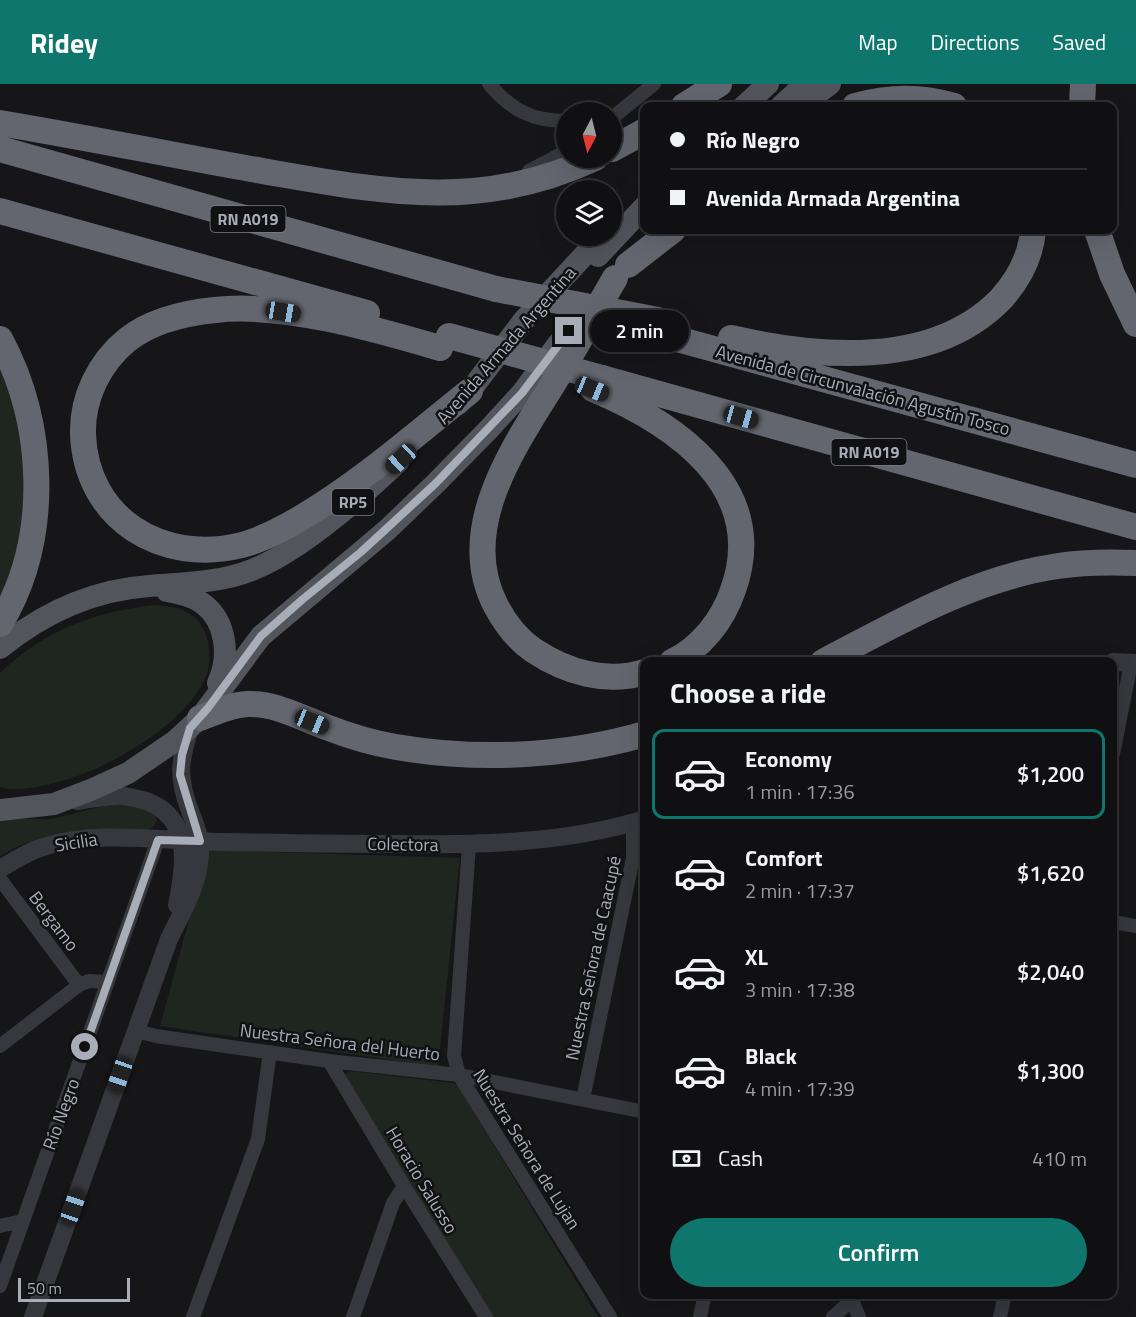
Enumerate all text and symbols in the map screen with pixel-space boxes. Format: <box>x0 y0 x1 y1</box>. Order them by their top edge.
text: Ridey <box>30 21 98 64</box>
text: Map <box>858 26 898 58</box>
text: Directions <box>931 26 1020 58</box>
text: Saved <box>1053 26 1106 58</box>
north arrow <box>556 102 622 168</box>
map controls <box>556 102 622 246</box>
text: Río Negro <box>706 123 800 157</box>
button: layers <box>556 180 622 246</box>
text: Avenida Armada Argentina <box>706 181 960 215</box>
road number: RN A019 <box>210 206 286 232</box>
street label: Avenida Armada Argentina <box>430 260 582 430</box>
car <box>264 300 302 324</box>
callout: 2 min <box>590 310 689 352</box>
text: 2 min <box>615 315 664 346</box>
route end <box>555 317 582 344</box>
street label: Avenida de Circunvalación Agustín Tosco <box>713 338 1013 442</box>
car <box>572 374 612 404</box>
car <box>721 403 761 431</box>
road number: RN A019 <box>832 439 906 465</box>
car <box>382 440 420 478</box>
road number: RP5 <box>332 489 374 515</box>
text: Choose a ride <box>670 672 826 713</box>
car <box>292 707 332 737</box>
text: Economy <box>745 742 832 776</box>
icon: car <box>673 747 727 801</box>
text: $1,200 <box>1017 757 1084 791</box>
text: 1 min · 17:36 <box>745 776 855 807</box>
street label: Sicilia <box>53 825 99 859</box>
street label: Colectora <box>367 830 439 858</box>
text: Comfort <box>745 841 823 875</box>
icon: car <box>673 846 727 900</box>
street label: Nuestra Señora de Caacupé <box>558 853 628 1063</box>
text: $1,620 <box>1017 856 1084 890</box>
text: 2 min · 17:37 <box>745 875 855 906</box>
street label: Bergamo <box>22 885 86 957</box>
text: XL <box>745 940 768 974</box>
icon: car <box>673 945 727 999</box>
text: $2,040 <box>1017 955 1084 989</box>
text: 3 min · 17:38 <box>745 974 855 1005</box>
street label: Nuestra Señora del Huerto <box>238 1016 442 1068</box>
route start <box>71 1033 98 1060</box>
text: Black <box>745 1039 797 1073</box>
icon: car <box>673 1044 727 1098</box>
text: $1,300 <box>1017 1054 1084 1088</box>
car <box>106 1055 134 1095</box>
street label: Nuestra Señora de Lujan <box>466 1063 588 1235</box>
text: 4 min · 17:39 <box>745 1073 855 1104</box>
street label: Río Negro <box>36 1074 86 1154</box>
street label: Horacio Salusso <box>379 1121 465 1239</box>
text: Cash <box>718 1141 763 1175</box>
icon: cash <box>670 1142 703 1175</box>
text: 410 m <box>1032 1143 1087 1174</box>
car <box>59 1187 87 1227</box>
button: Confirm <box>670 1218 1087 1287</box>
scale bar <box>18 1275 130 1302</box>
text: 50 m <box>27 1276 62 1300</box>

